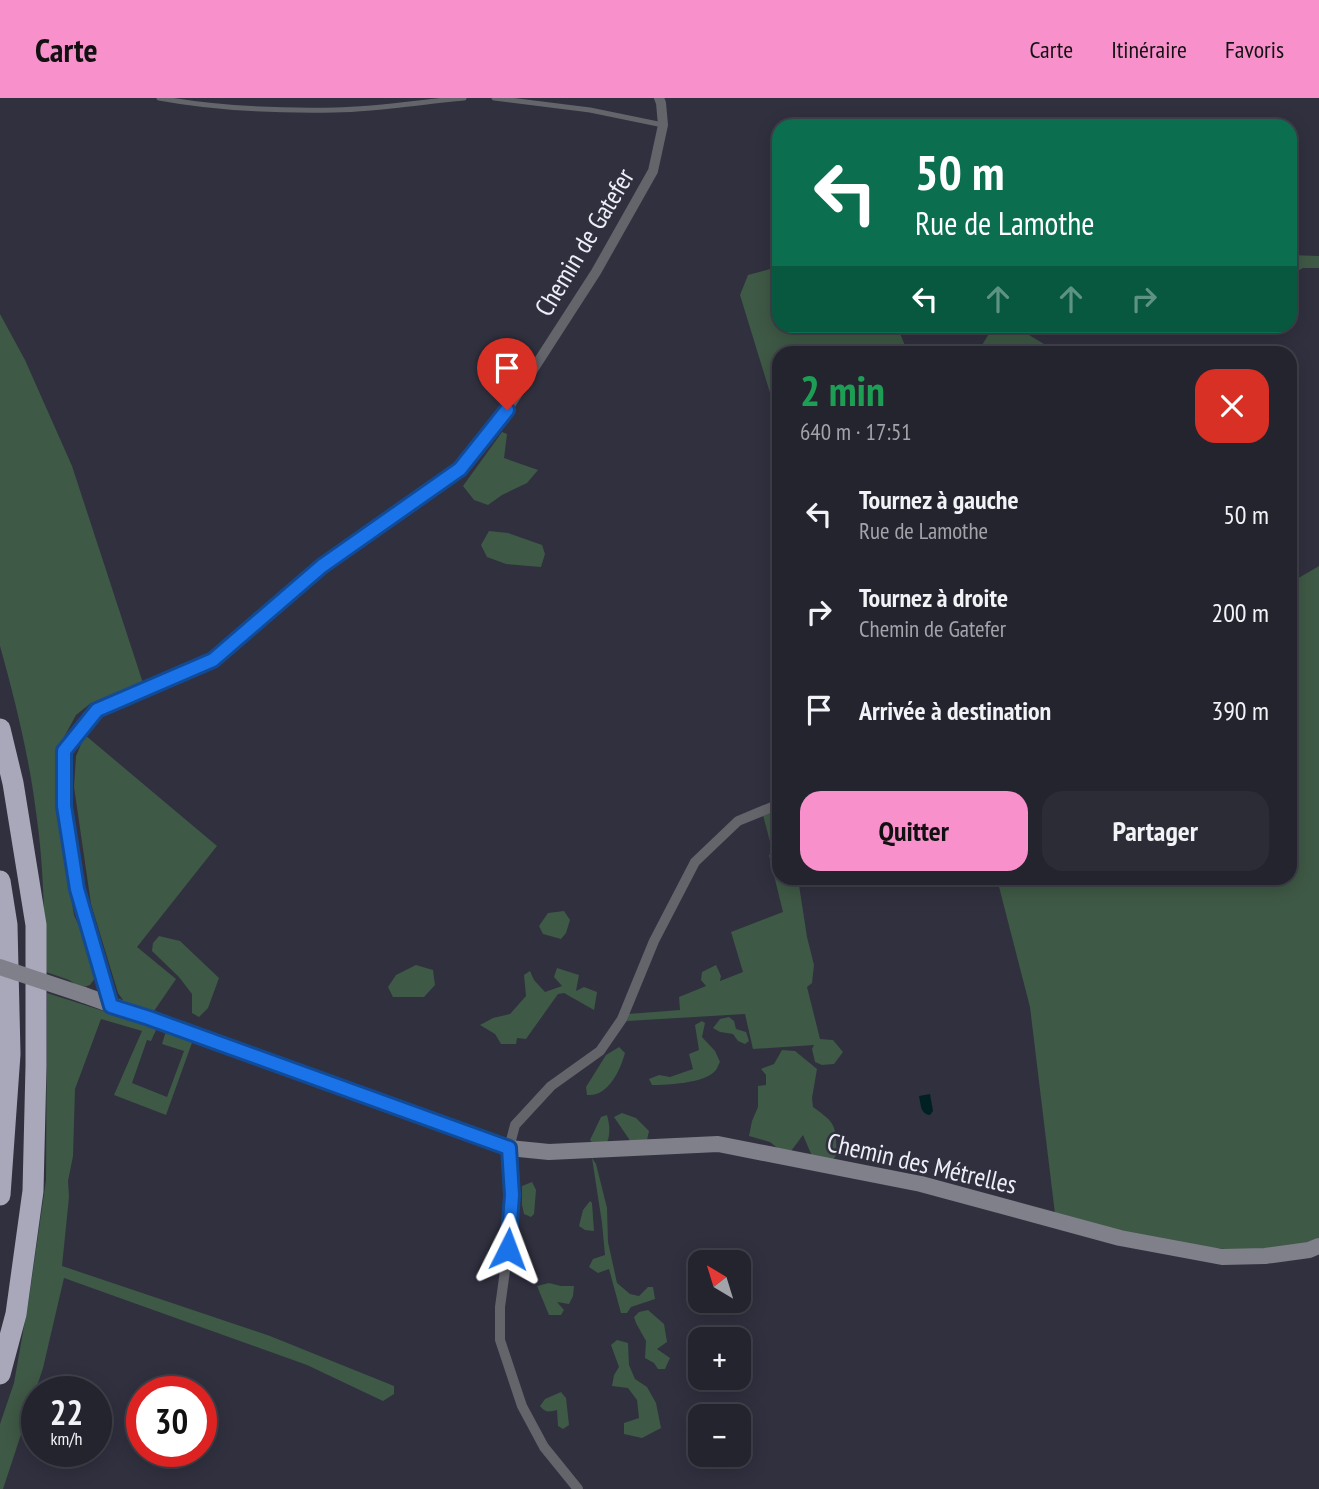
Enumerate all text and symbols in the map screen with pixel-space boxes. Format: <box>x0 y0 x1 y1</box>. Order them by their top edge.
text: Carte <box>35 28 98 71</box>
text: Carte <box>1029 34 1073 65</box>
text: Itinéraire <box>1111 34 1187 65</box>
text: Favoris <box>1225 34 1284 65</box>
text: 50 m <box>915 140 1004 204</box>
icon: left <box>800 147 891 238</box>
street label: Chemin de Gatefer <box>527 162 641 322</box>
text: Rue de Lamothe <box>915 202 1095 244</box>
icon: left <box>906 280 944 318</box>
icon: ahead <box>979 280 1017 318</box>
icon: ahead <box>1052 280 1090 318</box>
icon: right <box>1125 280 1163 318</box>
pin <box>477 338 537 410</box>
icon: arrive <box>488 349 526 387</box>
text: 2 min <box>800 363 885 418</box>
button: close <box>1195 369 1269 443</box>
text: 640 m · 17:51 <box>800 417 912 446</box>
text: Tournez à gauche <box>859 483 1019 516</box>
icon: left <box>800 495 838 533</box>
text: 50 m <box>1223 498 1269 531</box>
text: Rue de Lamothe <box>859 516 988 545</box>
text: Tournez à droite <box>859 581 1008 614</box>
icon: right <box>800 593 838 631</box>
text: 200 m <box>1211 596 1269 629</box>
text: Chemin de Gatefer <box>859 614 1006 643</box>
icon: arrive <box>800 691 838 729</box>
text: Arrivée à destination <box>859 694 1051 727</box>
text: 390 m <box>1211 694 1269 727</box>
button: Quitter <box>800 791 1028 871</box>
button: Partager <box>1042 791 1269 871</box>
street label: Chemin des Métrelles <box>824 1125 1020 1201</box>
position arrow <box>471 1212 545 1286</box>
north arrow <box>688 1250 751 1312</box>
map controls <box>688 1250 751 1467</box>
button: + <box>688 1327 751 1390</box>
speed limit sign: 30 <box>126 1376 217 1467</box>
text: 22 <box>50 1389 83 1435</box>
button: − <box>688 1404 751 1467</box>
text: km/h <box>51 1427 82 1450</box>

